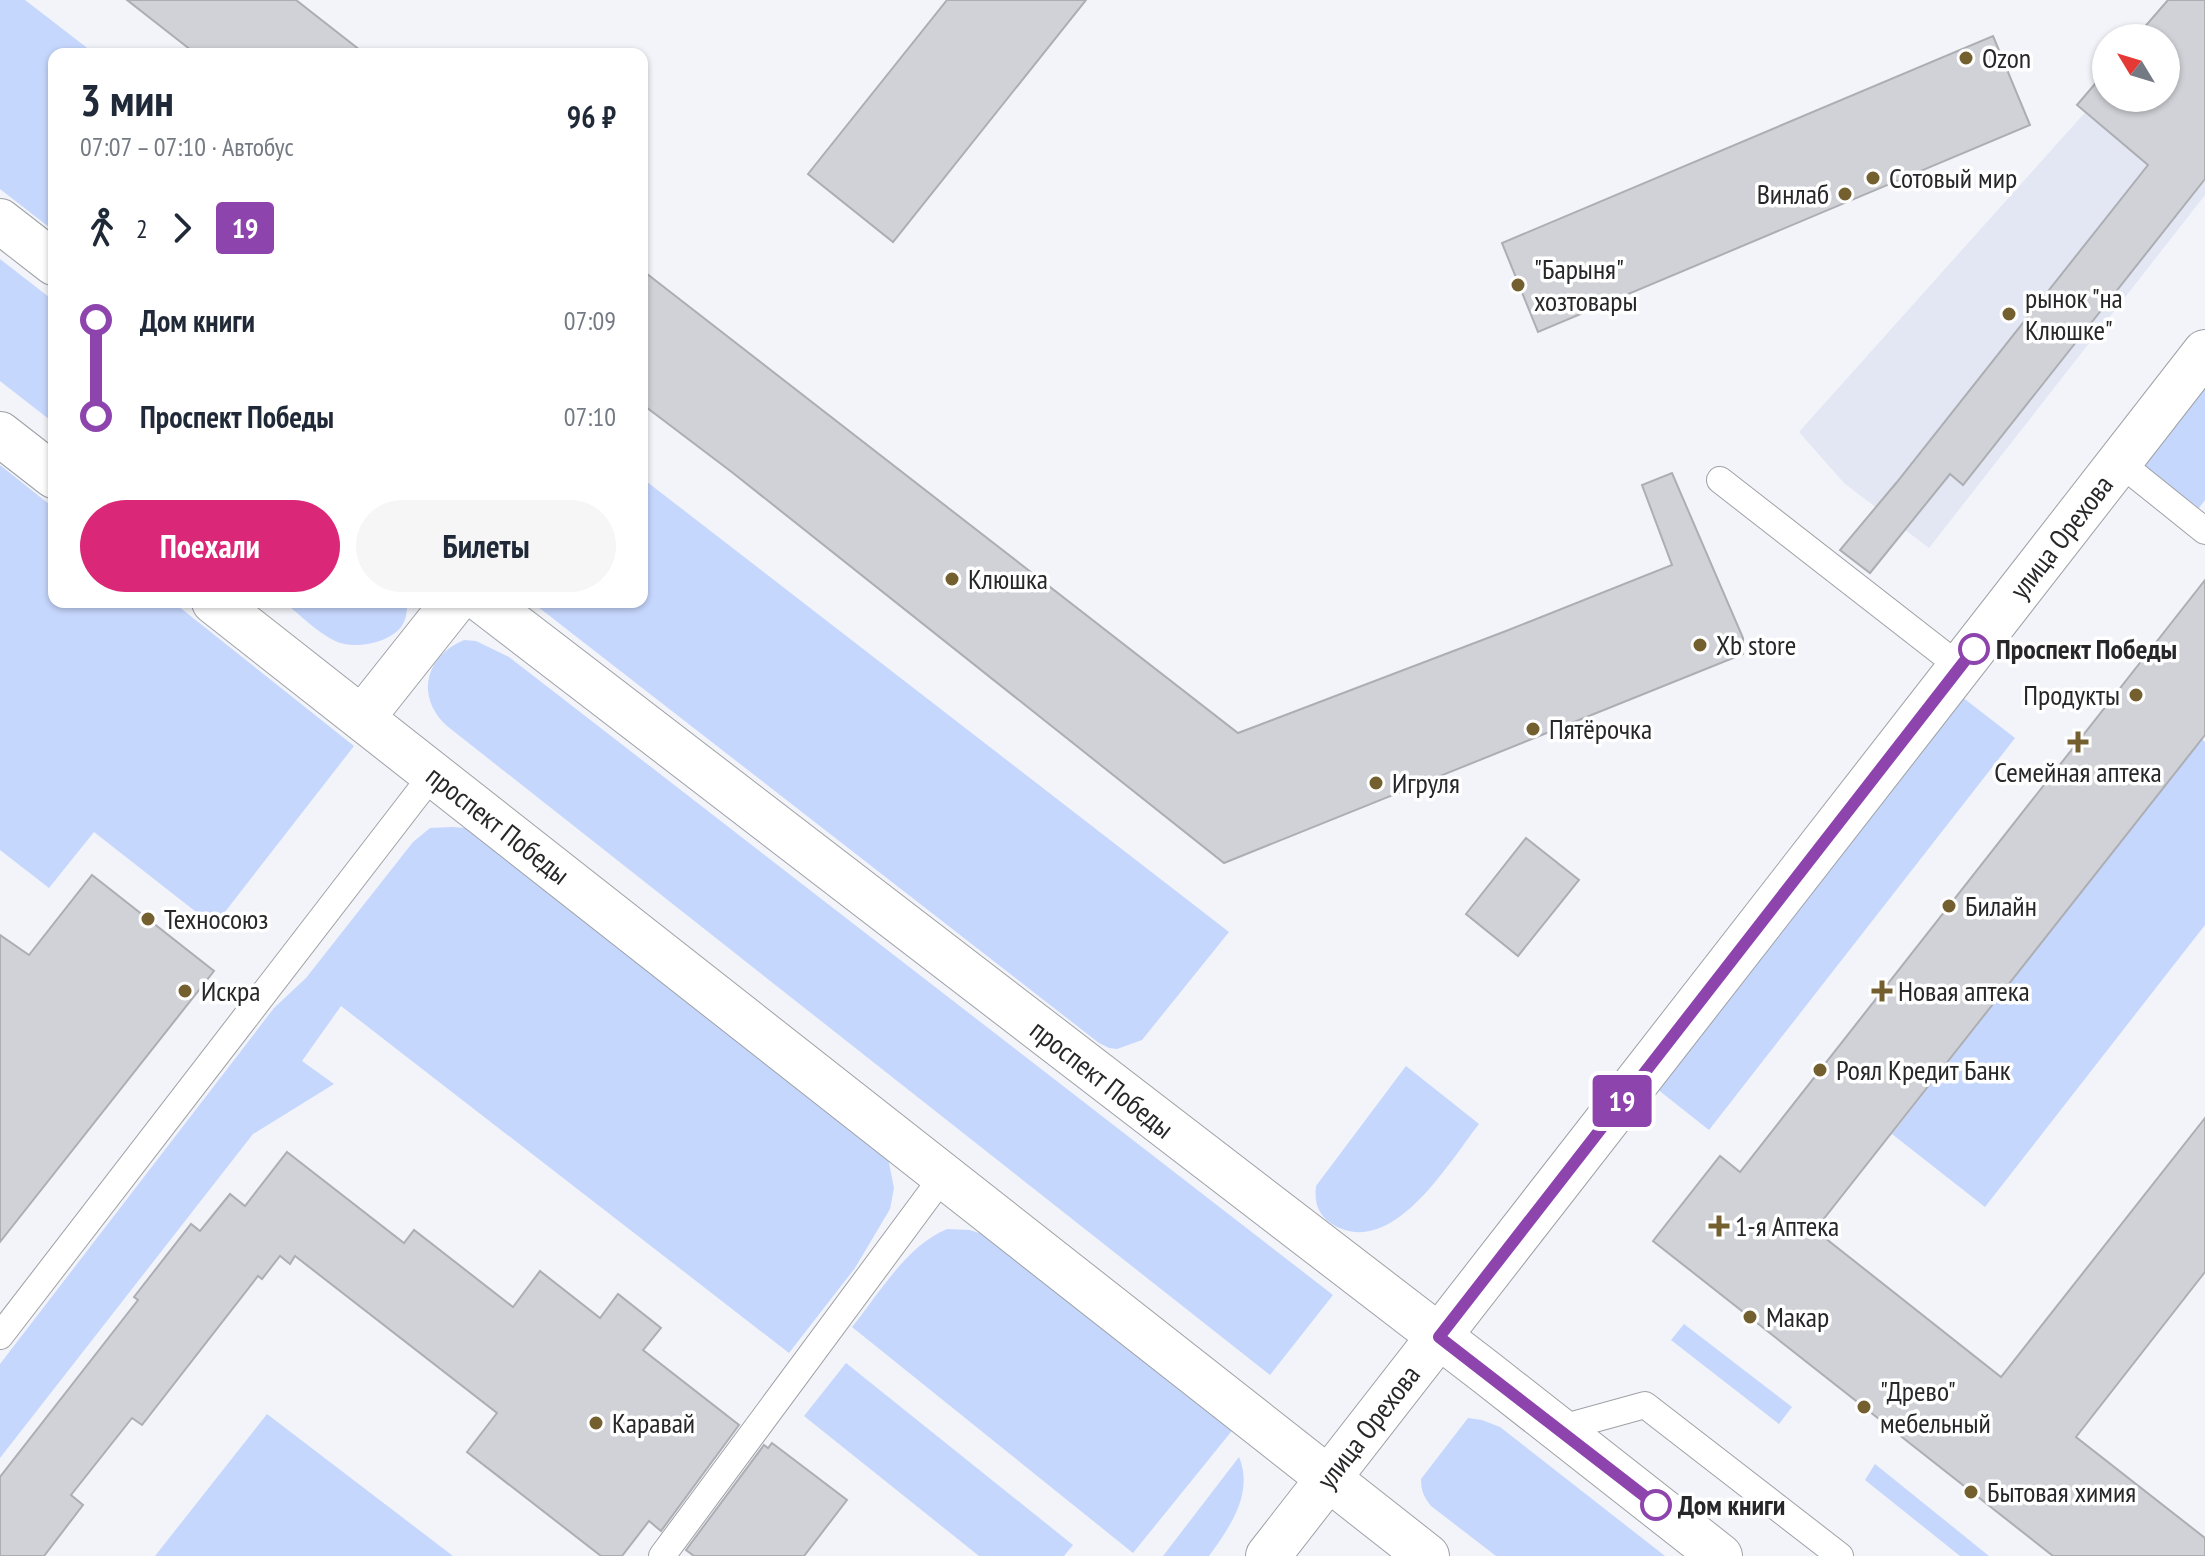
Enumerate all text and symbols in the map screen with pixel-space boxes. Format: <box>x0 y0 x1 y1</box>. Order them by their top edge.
north arrow <box>2092 24 2180 112</box>
map controls <box>2092 24 2180 112</box>
place label: Ozon <box>1982 39 2031 76</box>
marker: Ozon <box>1957 49 1975 67</box>
text: 3 мин <box>80 71 174 128</box>
text: 96 ₽ <box>567 97 616 136</box>
text: 07:07 – 07:10 · Автобус <box>80 130 294 163</box>
place label: Сотовый мир <box>1889 159 2017 196</box>
marker: Сотовый мир <box>1864 169 1882 187</box>
place label: Винлаб <box>1757 175 1829 212</box>
marker: Винлаб <box>1836 185 1854 203</box>
icon: walk <box>80 206 124 250</box>
icon: forward <box>160 206 204 250</box>
text: 19 <box>232 209 258 246</box>
text: 2 <box>136 212 148 245</box>
place label: "Барыня" хозтовары <box>1534 250 1637 319</box>
marker: "Барыня" хозтовары <box>1509 276 1527 294</box>
place label: рынок "на Клюшке" <box>2025 279 2123 348</box>
text: Дом книги <box>140 301 255 340</box>
text: 07:09 <box>564 304 616 337</box>
marker: рынок "на Клюшке" <box>2000 305 2018 323</box>
text: Проспект Победы <box>140 397 334 436</box>
text: 07:10 <box>564 400 616 433</box>
street label: улица Орехова <box>2001 467 2121 606</box>
button: Поехали <box>80 500 340 592</box>
button: Билеты <box>356 500 616 592</box>
place label: Клюшка <box>968 560 1048 597</box>
marker: Клюшка <box>943 570 961 588</box>
place label: Xb store <box>1716 626 1796 663</box>
place label: Проспект Победы <box>1996 630 2177 667</box>
marker: Проспект Победы <box>1959 634 1989 664</box>
marker: Xb store <box>1691 636 1709 654</box>
place label: Продукты <box>2023 676 2120 713</box>
marker: Продукты <box>2127 686 2145 704</box>
place label: Пятёрочка <box>1549 710 1652 747</box>
marker: Пятёрочка <box>1524 720 1542 738</box>
marker: Семейная аптека <box>2069 733 2087 751</box>
place label: Семейная аптека <box>1994 753 2162 790</box>
street label: проспект Победы <box>419 757 578 892</box>
place label: Игруля <box>1392 764 1460 801</box>
marker: Игруля <box>1367 774 1385 792</box>
place label: Билайн <box>1965 887 2037 924</box>
marker: Билайн <box>1940 897 1958 915</box>
place label: Техносоюз <box>164 900 268 937</box>
marker: Техносоюз <box>139 910 157 928</box>
place label: Искра <box>201 972 260 1009</box>
place label: Новая аптека <box>1898 972 2030 1009</box>
marker: Искра <box>176 982 194 1000</box>
marker: Новая аптека <box>1873 982 1891 1000</box>
street label: проспект Победы <box>1023 1011 1182 1146</box>
place label: Роял Кредит Банк <box>1836 1051 2011 1088</box>
marker: Роял Кредит Банк <box>1811 1061 1829 1079</box>
line badge: 19 <box>1586 1075 1658 1127</box>
text: 19 <box>1609 1082 1635 1119</box>
place label: 1-я Аптека <box>1735 1207 1839 1244</box>
marker: 1-я Аптека <box>1710 1217 1728 1235</box>
place label: Макар <box>1766 1298 1829 1335</box>
marker: Макар <box>1741 1308 1759 1326</box>
street label: улица Орехова <box>1308 1357 1428 1496</box>
place label: "Древо" мебельный <box>1880 1372 1991 1441</box>
marker: "Древо" мебельный <box>1855 1398 1873 1416</box>
place label: Каравай <box>612 1404 695 1441</box>
marker: Каравай <box>587 1414 605 1432</box>
place label: Бытовая химия <box>1987 1473 2136 1510</box>
marker: Бытовая химия <box>1962 1483 1980 1501</box>
place label: Дом книги <box>1678 1486 1785 1523</box>
marker: Дом книги <box>1641 1490 1671 1520</box>

